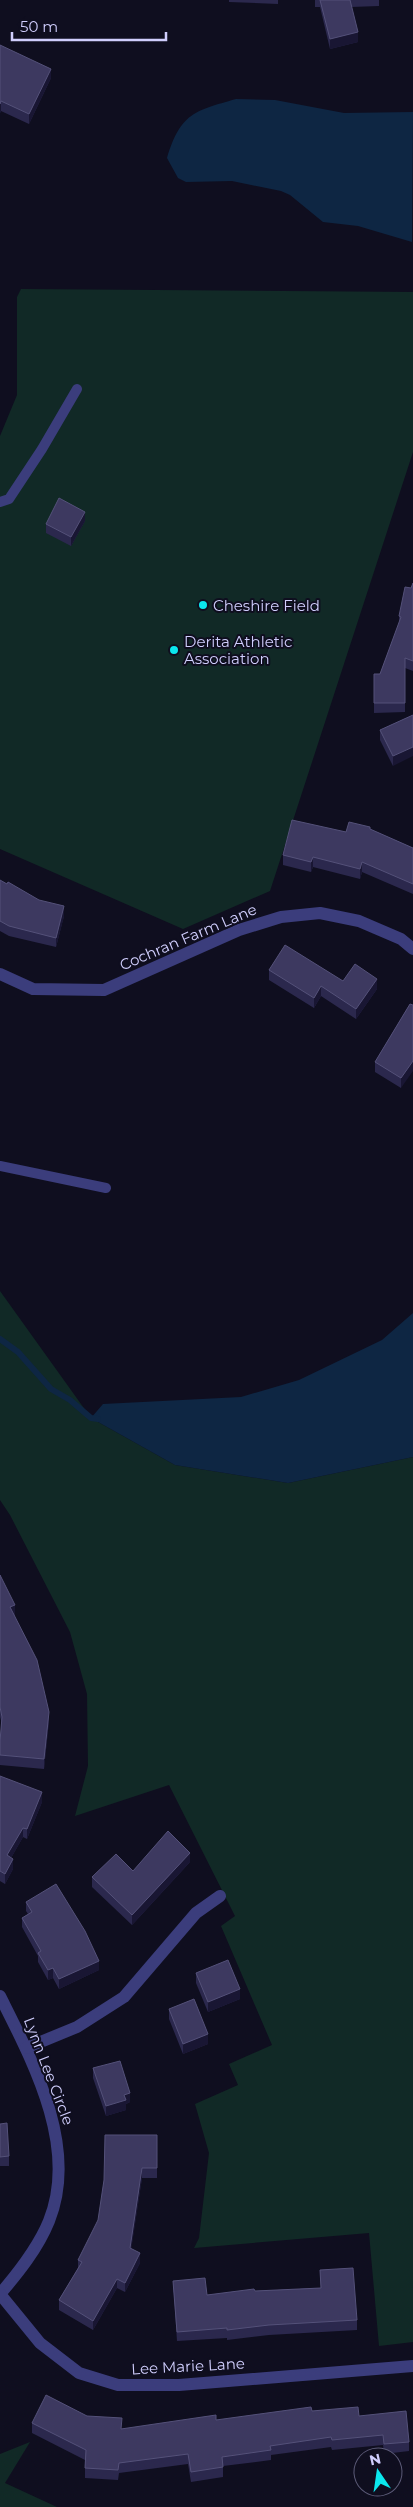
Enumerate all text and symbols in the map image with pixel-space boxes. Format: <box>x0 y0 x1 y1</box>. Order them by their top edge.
scale bar <box>12 10 166 42</box>
text: 50 m <box>20 17 58 36</box>
place label: Cheshire Field <box>213 596 320 615</box>
marker: Cheshire Field <box>197 599 209 611</box>
place label: Derita Athletic Association <box>184 632 292 668</box>
marker: Derita Athletic Association <box>168 644 180 656</box>
street label: Cochran Farm Lane <box>117 900 259 974</box>
street label: Lynn Lee Circle <box>20 2014 78 2128</box>
street label: Lee Marie Lane <box>131 2354 245 2378</box>
north arrow <box>353 2447 403 2497</box>
text: N <box>368 2449 383 2469</box>

